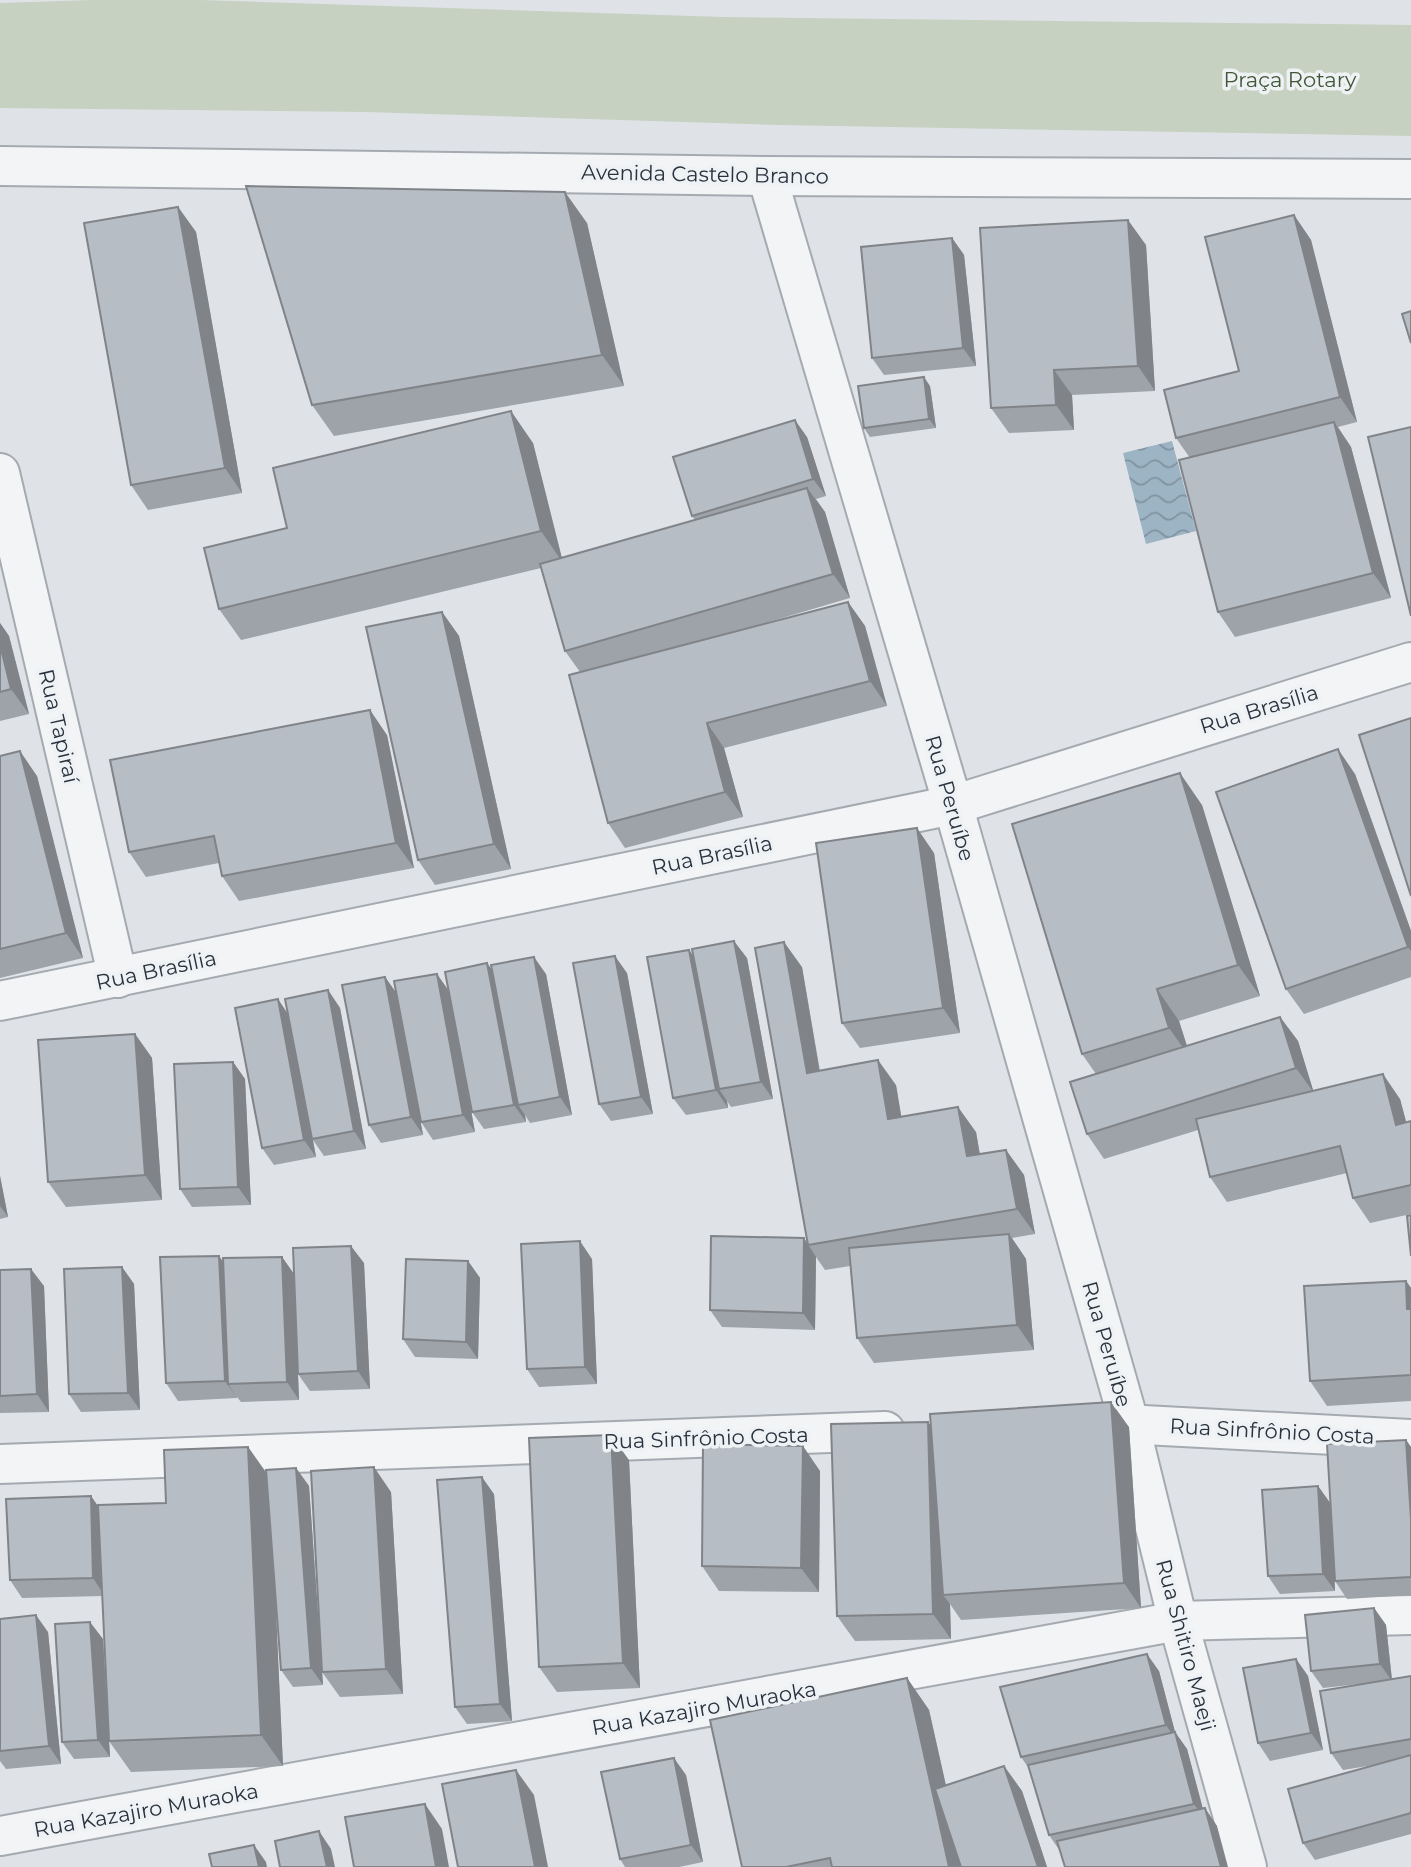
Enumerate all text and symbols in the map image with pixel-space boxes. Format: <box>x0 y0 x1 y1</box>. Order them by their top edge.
park label: Praça Rotary <box>1224 67 1357 92</box>
street label: Avenida Castelo Branco <box>581 159 829 189</box>
street label: Rua Tapiraí <box>34 666 85 787</box>
street label: Rua Brasília <box>1197 679 1321 739</box>
street label: Rua Peruíbe <box>920 732 980 864</box>
street label: Rua Brasília <box>649 830 775 880</box>
street label: Rua Brasília <box>93 945 219 995</box>
street label: Rua Peruíbe <box>1077 1278 1137 1410</box>
street label: Rua Sinfrônio Costa <box>1169 1413 1375 1449</box>
street label: Rua Sinfrônio Costa <box>603 1422 809 1454</box>
street label: Rua Shitiro Maeji <box>1151 1556 1221 1734</box>
street label: Rua Kazajiro Muraoka <box>590 1676 818 1740</box>
street label: Rua Kazajiro Muraoka <box>32 1778 260 1842</box>

